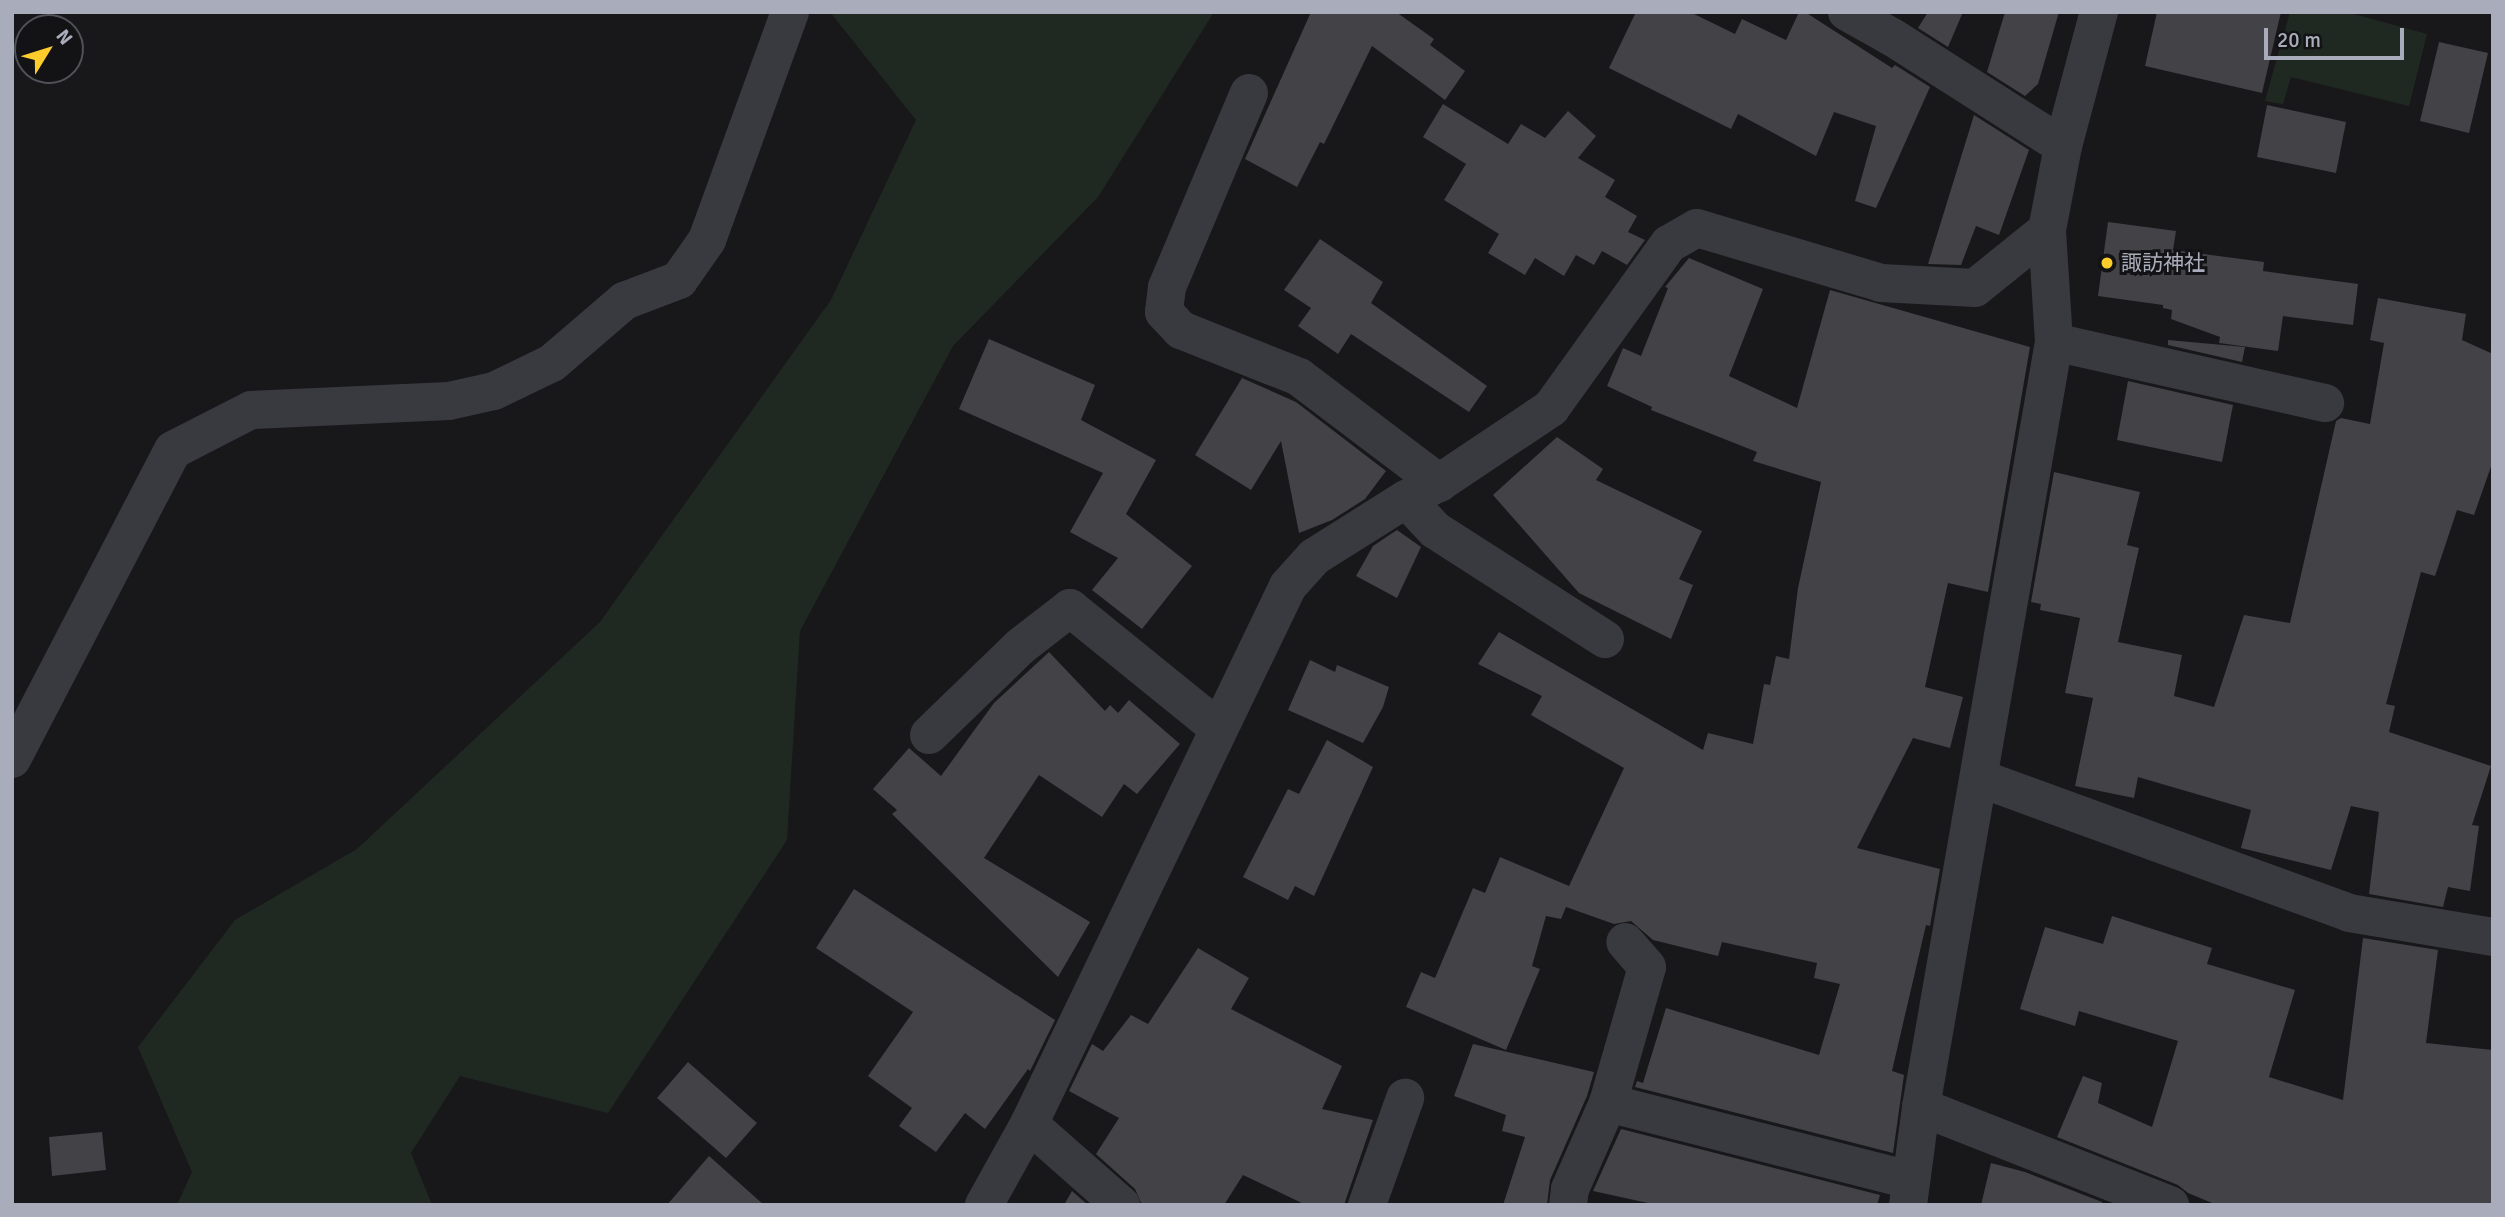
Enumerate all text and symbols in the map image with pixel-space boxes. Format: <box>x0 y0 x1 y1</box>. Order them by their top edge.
north arrow <box>14 14 84 84</box>
scale bar <box>2267 14 2407 58</box>
text: N <box>50 25 77 50</box>
text: 20 m <box>2277 27 2321 53</box>
place label: 諏訪神社 <box>2121 250 2205 276</box>
marker: 諏訪神社 <box>2099 255 2115 271</box>

